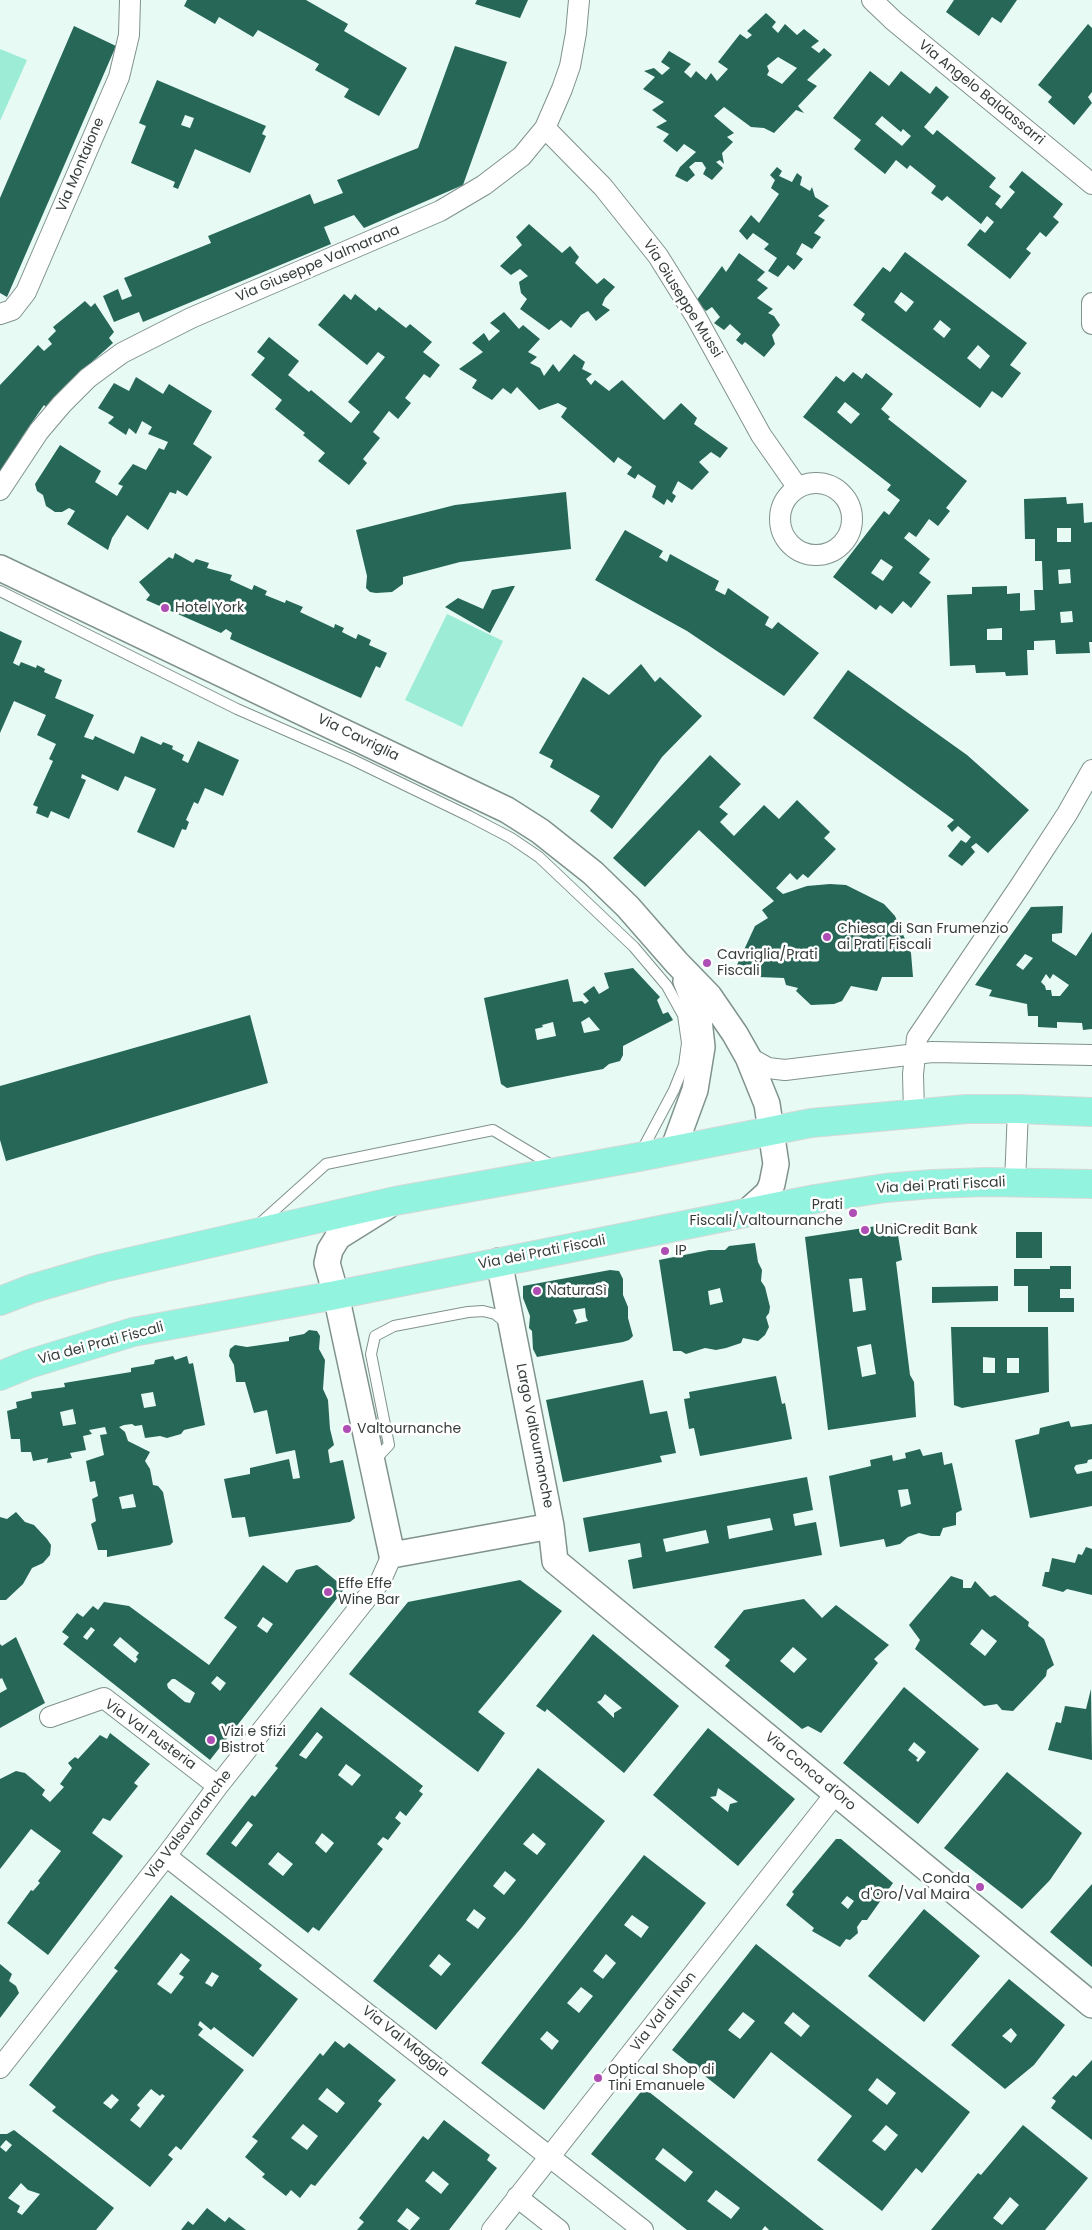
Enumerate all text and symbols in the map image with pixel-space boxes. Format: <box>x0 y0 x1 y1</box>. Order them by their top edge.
street label: Via Angelo Baldassarri <box>915 37 1047 149</box>
street label: Via Montaione <box>54 115 108 215</box>
street label: Via Giuseppe Valmarana <box>234 222 402 306</box>
street label: Via Giuseppe Mussi <box>639 237 725 361</box>
place label: Hotel York <box>175 600 244 616</box>
marker: Hotel York <box>159 602 171 614</box>
street label: Via Cavriglia <box>314 711 402 765</box>
place label: Chiesa di San Frumenzio ai Prati Fiscali <box>837 921 1008 954</box>
marker: Chiesa di San Frumenzio ai Prati Fiscali <box>821 931 833 943</box>
place label: Cavriglia/Prati Fiscali <box>717 947 818 980</box>
marker: Cavriglia/Prati Fiscali <box>701 957 713 969</box>
street label: Via dei Prati Fiscali <box>876 1174 1006 1198</box>
place label: Prati Fiscali/Valtournanche <box>690 1197 843 1230</box>
marker: Prati Fiscali/Valtournanche <box>847 1207 859 1219</box>
place label: UniCredit Bank <box>875 1222 978 1238</box>
marker: UniCredit Bank <box>859 1224 871 1236</box>
street label: Via dei Prati Fiscali <box>477 1232 607 1274</box>
place label: IP <box>675 1243 687 1259</box>
marker: IP <box>659 1245 671 1257</box>
place label: NaturaSì <box>547 1283 607 1299</box>
marker: NaturaSì <box>531 1285 543 1297</box>
street label: Via dei Prati Fiscali <box>36 1319 166 1369</box>
street label: Largo Valtournanche <box>512 1362 556 1510</box>
place label: Valtournanche <box>357 1421 461 1437</box>
marker: Valtournanche <box>341 1423 353 1435</box>
place label: Effe Effe Wine Bar <box>338 1576 400 1608</box>
marker: Effe Effe Wine Bar <box>322 1586 334 1598</box>
street label: Via Val Pusteria <box>101 1696 199 1774</box>
place label: Vizi e Sfizi Bistrot <box>221 1724 286 1756</box>
street label: Via Conca d'Oro <box>761 1729 859 1815</box>
marker: Vizi e Sfizi Bistrot <box>205 1734 217 1746</box>
street label: Via Valsavaranche <box>142 1767 236 1883</box>
place label: Conda d'Oro/Val Maira <box>861 1871 970 1904</box>
marker: Conda d'Oro/Val Maira <box>974 1881 986 1893</box>
street label: Via Val di Non <box>628 1969 700 2055</box>
street label: Via Val Maggia <box>358 2003 452 2081</box>
place label: Optical Shop di Tini Emanuele <box>608 2062 714 2094</box>
marker: Optical Shop di Tini Emanuele <box>592 2072 604 2084</box>

